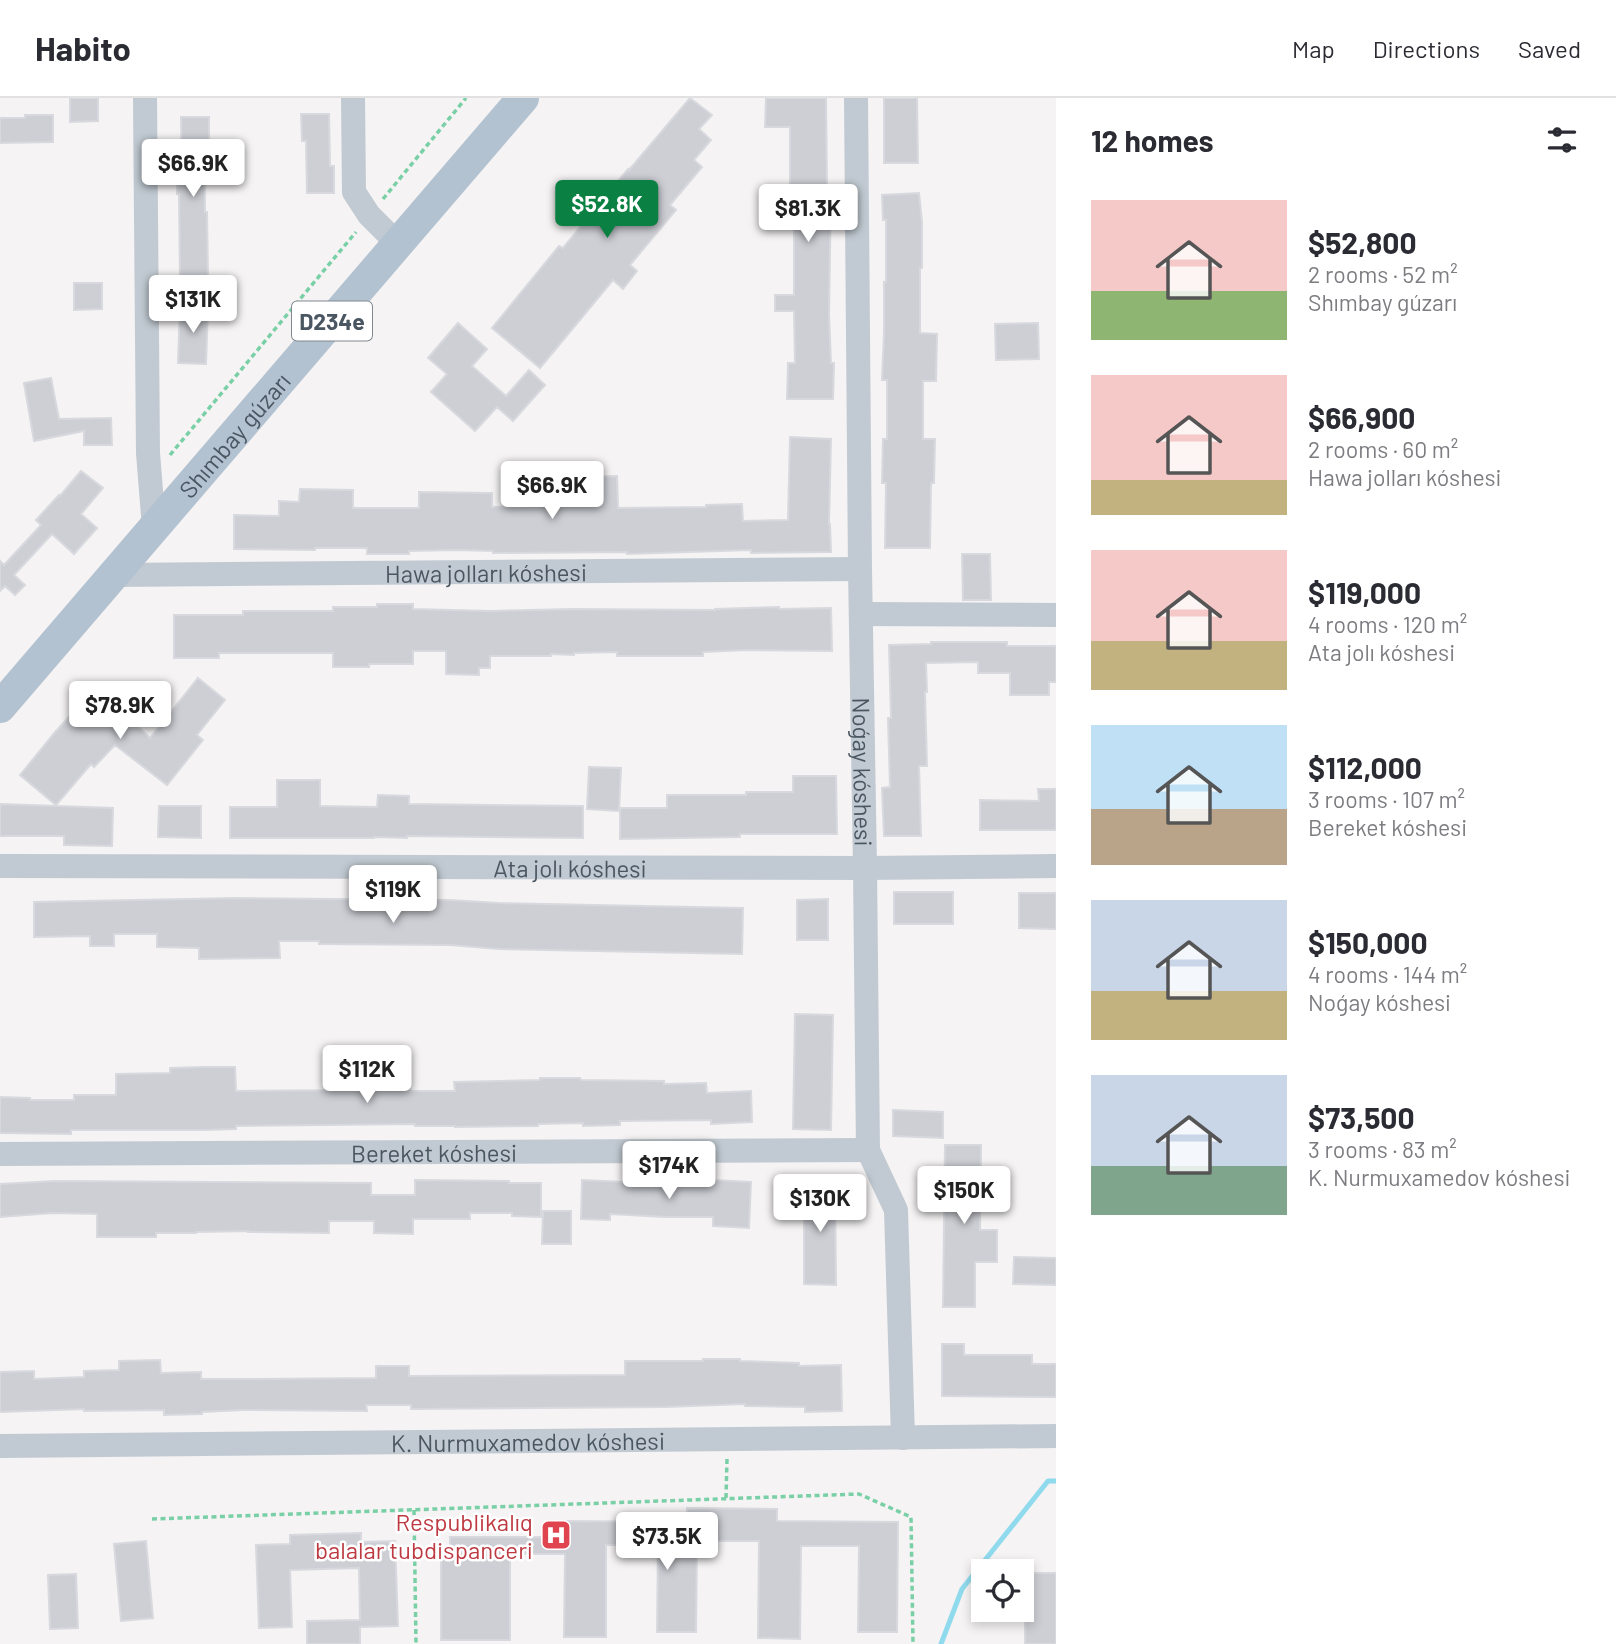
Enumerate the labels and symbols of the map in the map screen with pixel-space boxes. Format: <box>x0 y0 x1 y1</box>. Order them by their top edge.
pin: $66.9K <box>136 140 250 199</box>
pin: $52.8K <box>550 180 664 240</box>
pin: $81.3K <box>751 184 865 244</box>
pin: $131K <box>144 275 242 335</box>
road number: D234e <box>292 302 372 341</box>
street label: Shımbay gúzarı <box>172 366 296 503</box>
pin: $66.9K <box>495 462 609 521</box>
street label: Hawa jolları kóshesi <box>385 557 587 587</box>
pin: $78.9K <box>63 682 177 741</box>
street label: Noǵay kóshesi <box>848 697 879 847</box>
street label: Ata jolı kóshesi <box>493 853 647 882</box>
pin: $119K <box>344 866 442 925</box>
pin: $112K <box>318 1046 416 1105</box>
street label: Bereket kóshesi <box>351 1137 517 1167</box>
pin: $174K <box>620 1142 718 1201</box>
pin: $150K <box>915 1166 1013 1226</box>
pin: $130K <box>771 1174 869 1234</box>
street label: K. Nurmuxamedov kóshesi <box>391 1425 665 1457</box>
place label: Respublikalıq balalar tubdispanceri <box>315 1507 533 1564</box>
pin: $73.5K <box>610 1512 724 1572</box>
hospital icon: Respublikalıq balalar tubdispanceri <box>539 1518 573 1552</box>

